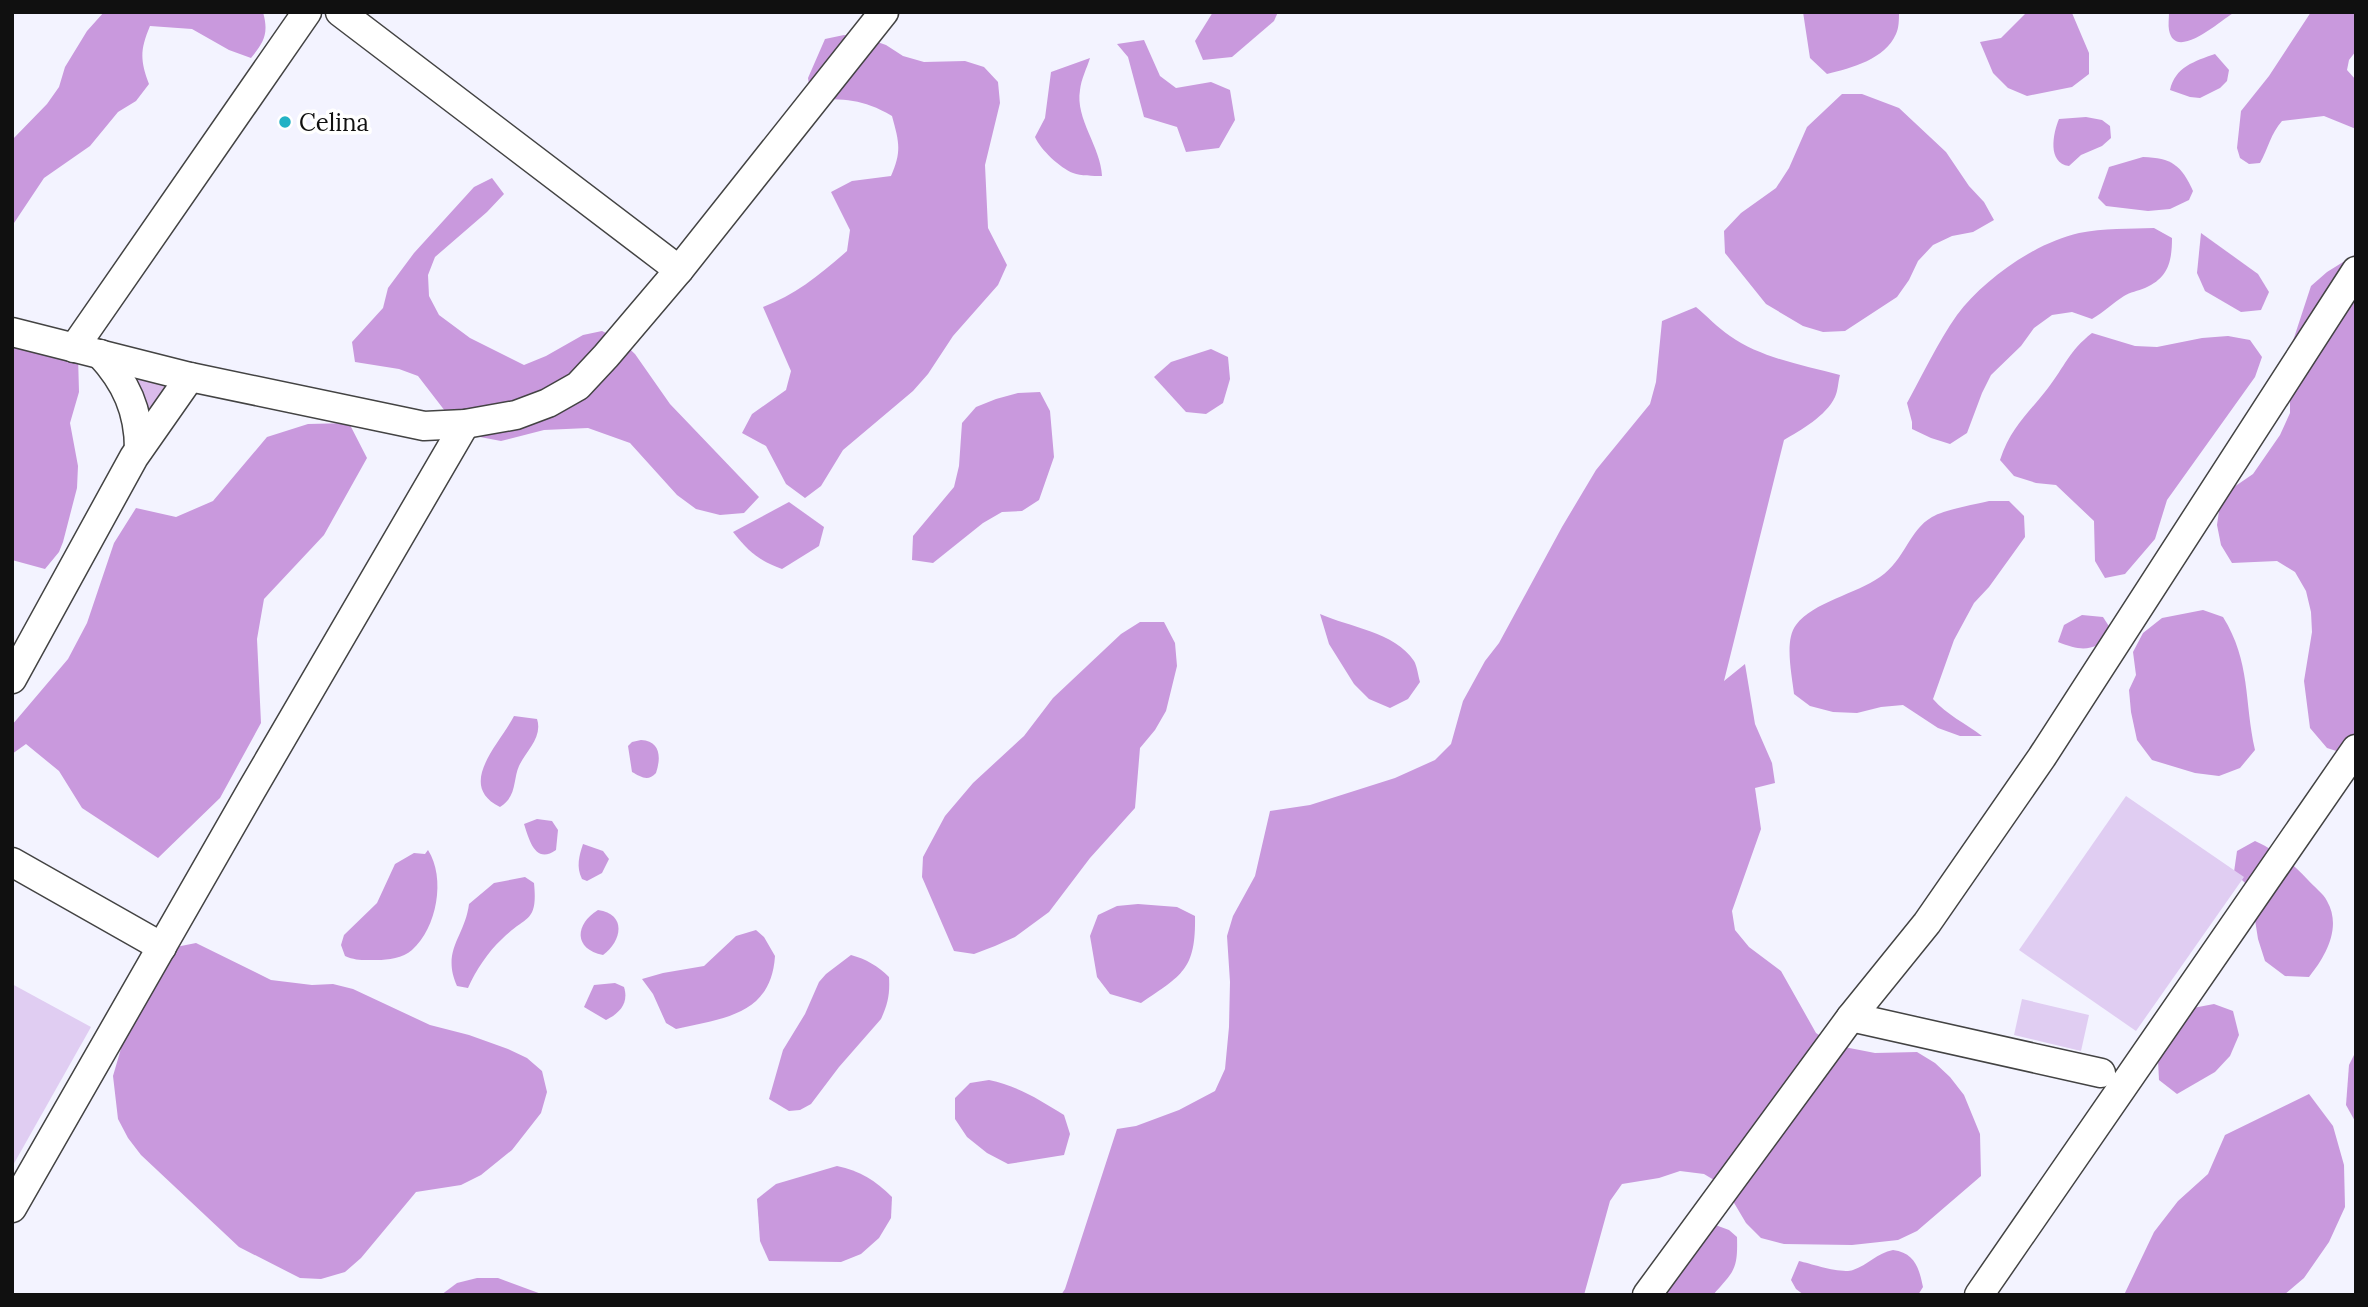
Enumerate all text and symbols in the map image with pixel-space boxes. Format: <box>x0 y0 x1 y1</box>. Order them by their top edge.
place label: Celina <box>299 107 369 138</box>
marker: Celina <box>277 114 293 130</box>

